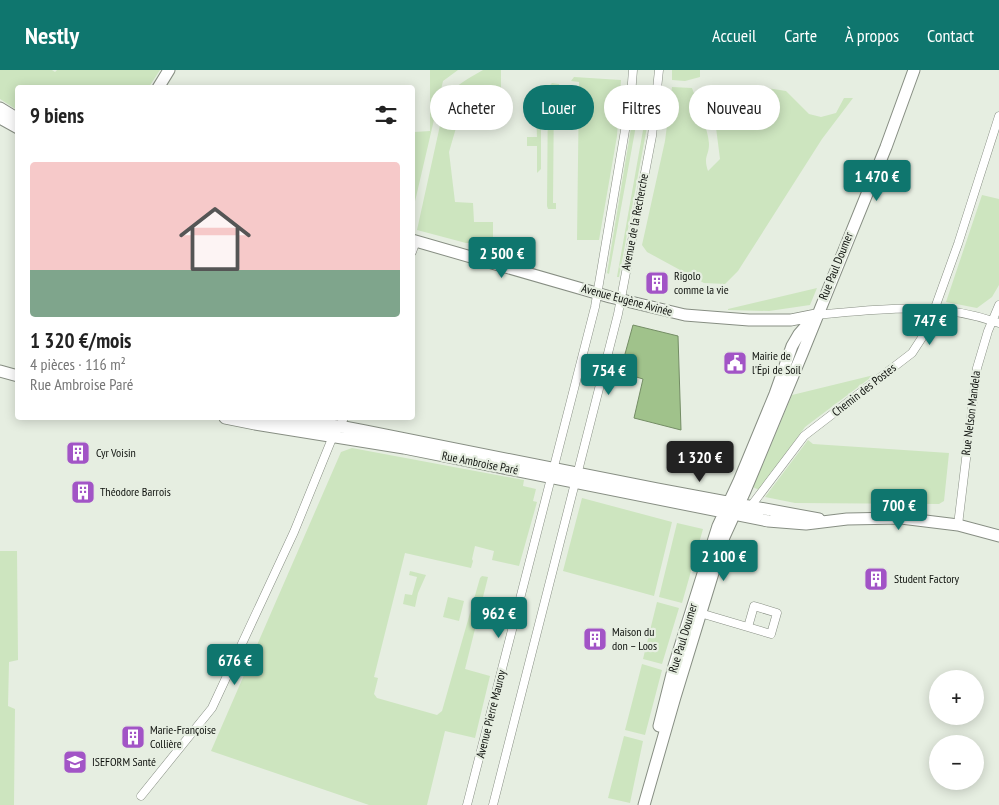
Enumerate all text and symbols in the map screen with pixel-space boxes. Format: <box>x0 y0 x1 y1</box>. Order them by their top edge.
text: Nestly <box>25 20 79 51</box>
text: Accueil <box>712 24 756 47</box>
text: Carte <box>784 24 817 47</box>
text: À propos <box>845 24 899 47</box>
text: Contact <box>927 24 974 47</box>
chip: Acheter <box>430 85 513 130</box>
chip: Louer <box>523 85 594 130</box>
chip: Filtres <box>604 85 679 130</box>
chip: Nouveau <box>689 85 780 130</box>
icon: filters <box>372 101 400 129</box>
text: 9 biens <box>30 102 84 129</box>
pin: 1 470 € <box>831 160 923 202</box>
text: 1 470 € <box>855 166 899 186</box>
street label: Avenue de la Recherche <box>618 172 651 272</box>
icon: home <box>170 194 260 284</box>
street label: Rue Paul Doumer <box>815 229 856 302</box>
pin: 2 500 € <box>456 236 548 279</box>
text: 2 500 € <box>480 243 524 263</box>
place label: Rigolo comme la vie <box>674 268 729 297</box>
building icon: Rigolo comme la vie <box>644 270 670 296</box>
street label: Avenue Eugène Avinée <box>580 280 674 319</box>
pin: 747 € <box>895 304 965 346</box>
text: 747 € <box>913 310 947 330</box>
text: 1 320 €/mois <box>30 327 131 354</box>
place label: Mairie de l'Épi de Soil <box>752 348 801 377</box>
public building icon: Mairie de l'Épi de Soil <box>722 350 748 376</box>
text: 4 pièces · 116 m² <box>30 354 126 374</box>
pin: 754 € <box>574 354 644 396</box>
text: 754 € <box>592 360 626 380</box>
street label: Chemin des Postes <box>829 360 899 419</box>
street label: Rue Nelson Mandela <box>958 370 983 456</box>
text: Rue Ambroise Paré <box>30 374 133 394</box>
building icon: Cyr Voisin <box>65 440 91 466</box>
pin: 1 320 € <box>654 440 746 483</box>
place label: Cyr Voisin <box>96 445 136 460</box>
text: 1 320 € <box>678 447 722 467</box>
street label: Rue Ambroise Paré <box>441 448 520 477</box>
building icon: Théodore Barrois <box>70 479 96 505</box>
place label: Théodore Barrois <box>100 484 171 499</box>
pin: 700 € <box>864 488 934 531</box>
text: 700 € <box>882 495 916 515</box>
pin: 2 100 € <box>678 540 770 582</box>
text: 2 100 € <box>702 546 746 566</box>
building icon: Student Factory <box>863 566 889 592</box>
place label: Student Factory <box>894 571 960 586</box>
pin: 962 € <box>464 596 534 639</box>
street label: Rue Paul Doumer <box>665 601 700 674</box>
text: 962 € <box>482 603 516 623</box>
place label: Maison du don – Loos <box>612 624 657 653</box>
building icon: Maison du don – Loos <box>582 626 608 652</box>
pin: 676 € <box>200 644 270 686</box>
text: 676 € <box>218 650 252 670</box>
street label: Avenue Pierre Mauroy <box>472 668 509 760</box>
map controls <box>929 670 984 790</box>
button: + <box>929 670 984 725</box>
place label: Marie-Françoise Collière <box>150 722 216 751</box>
building icon: Marie-Françoise Collière <box>120 724 146 750</box>
button: − <box>929 735 984 790</box>
school or university icon: ISEFORM Santé <box>62 749 88 775</box>
place label: ISEFORM Santé <box>92 754 156 769</box>

